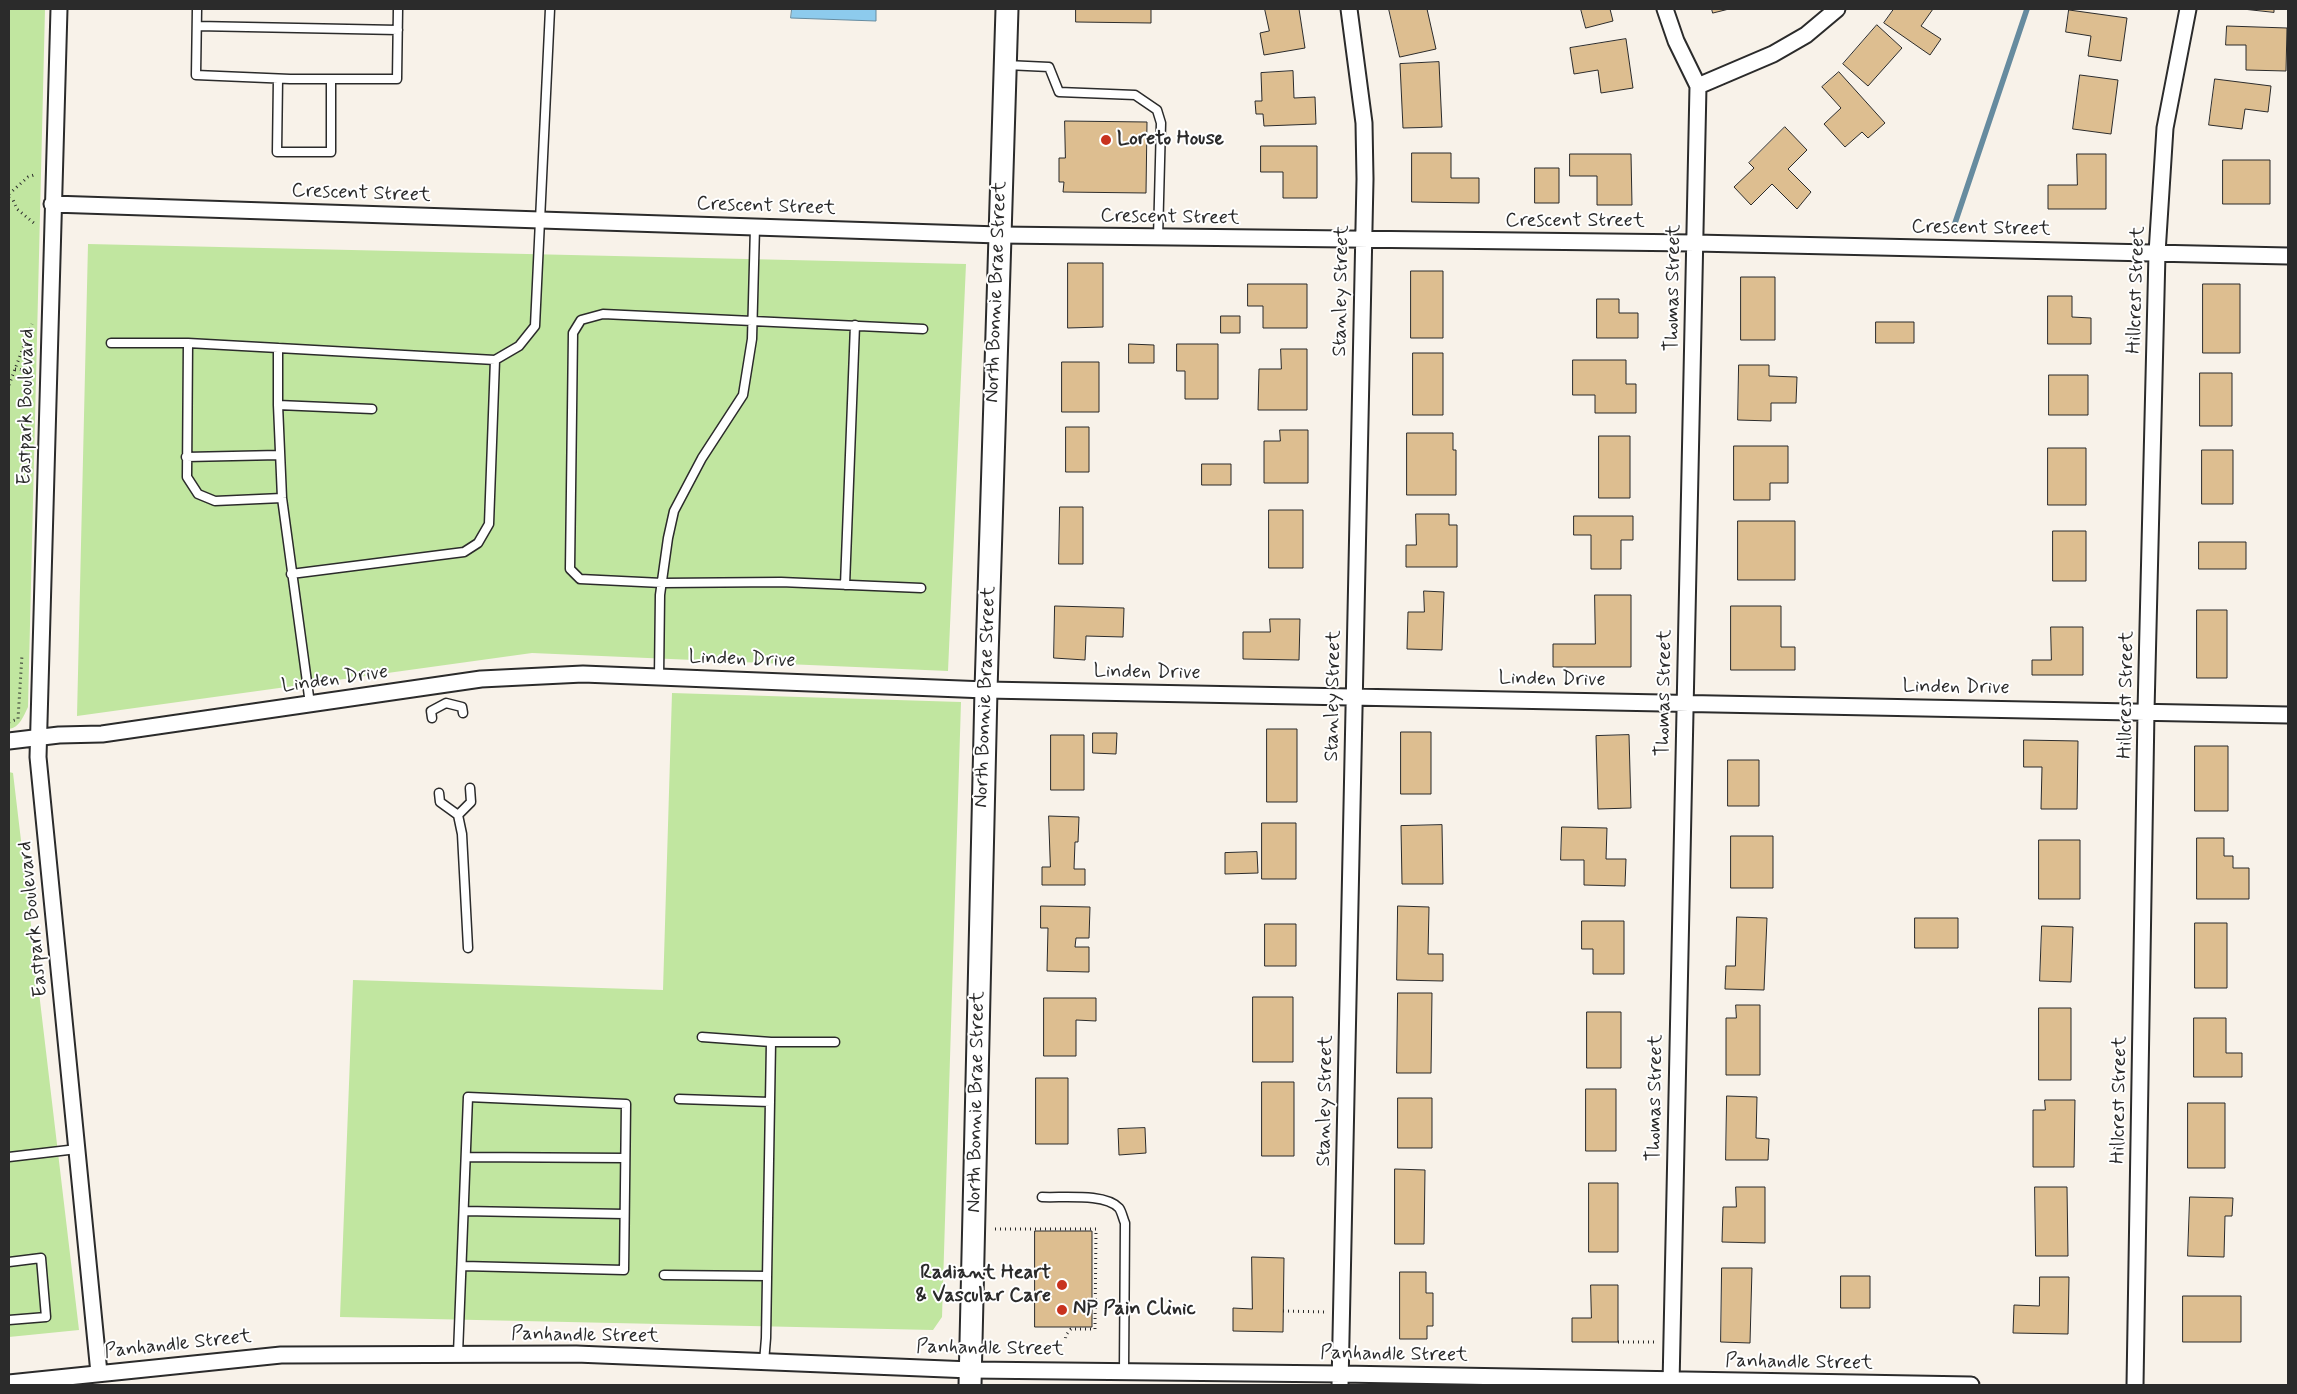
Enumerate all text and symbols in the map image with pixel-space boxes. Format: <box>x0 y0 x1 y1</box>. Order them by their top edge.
place label: Loreto House <box>1117 128 1224 152</box>
marker: Loreto House <box>1099 133 1113 147</box>
street label: Crescent Street <box>291 180 431 208</box>
street label: North Bonnie Brae Street <box>981 181 1013 403</box>
street label: Crescent Street <box>696 193 836 221</box>
street label: Crescent Street <box>1100 205 1240 231</box>
street label: Crescent Street <box>1505 210 1645 234</box>
street label: Crescent Street <box>1911 216 2051 242</box>
street label: Thomas Street <box>1661 224 1687 352</box>
street label: Stanley Street <box>1329 225 1355 357</box>
street label: Hillcrest Street <box>2123 226 2151 354</box>
street label: Eastpark Boulevard <box>14 328 40 486</box>
street label: North Bonnie Brae Street <box>970 586 1002 808</box>
street label: Thomas Street <box>1652 629 1678 757</box>
street label: Stanley Street <box>1321 630 1347 762</box>
street label: Hillcrest Street <box>2114 631 2140 759</box>
street label: Linden Drive <box>688 646 796 674</box>
street label: Linden Drive <box>1093 660 1201 686</box>
street label: Linden Drive <box>280 661 390 699</box>
street label: Linden Drive <box>1498 667 1606 693</box>
street label: Linden Drive <box>1902 675 2010 701</box>
street label: Eastpark Boulevard <box>14 840 54 998</box>
street label: North Bonnie Brae Street <box>963 991 991 1213</box>
street label: Thomas Street <box>1643 1034 1669 1162</box>
street label: Stanley Street <box>1313 1035 1339 1167</box>
street label: Hillcrest Street <box>2107 1036 2133 1164</box>
place label: Radiant Heart & Vascular Care <box>916 1262 1051 1309</box>
marker: Radiant Heart & Vascular Care <box>1055 1278 1069 1292</box>
place label: NP Pain Clinic <box>1073 1298 1196 1322</box>
marker: NP Pain Clinic <box>1055 1303 1069 1317</box>
street label: Panhandle Street <box>511 1323 659 1349</box>
street label: Panhandle Street <box>103 1325 253 1365</box>
street label: Panhandle Street <box>916 1336 1064 1362</box>
street label: Panhandle Street <box>1320 1342 1468 1368</box>
street label: Panhandle Street <box>1725 1350 1873 1376</box>

